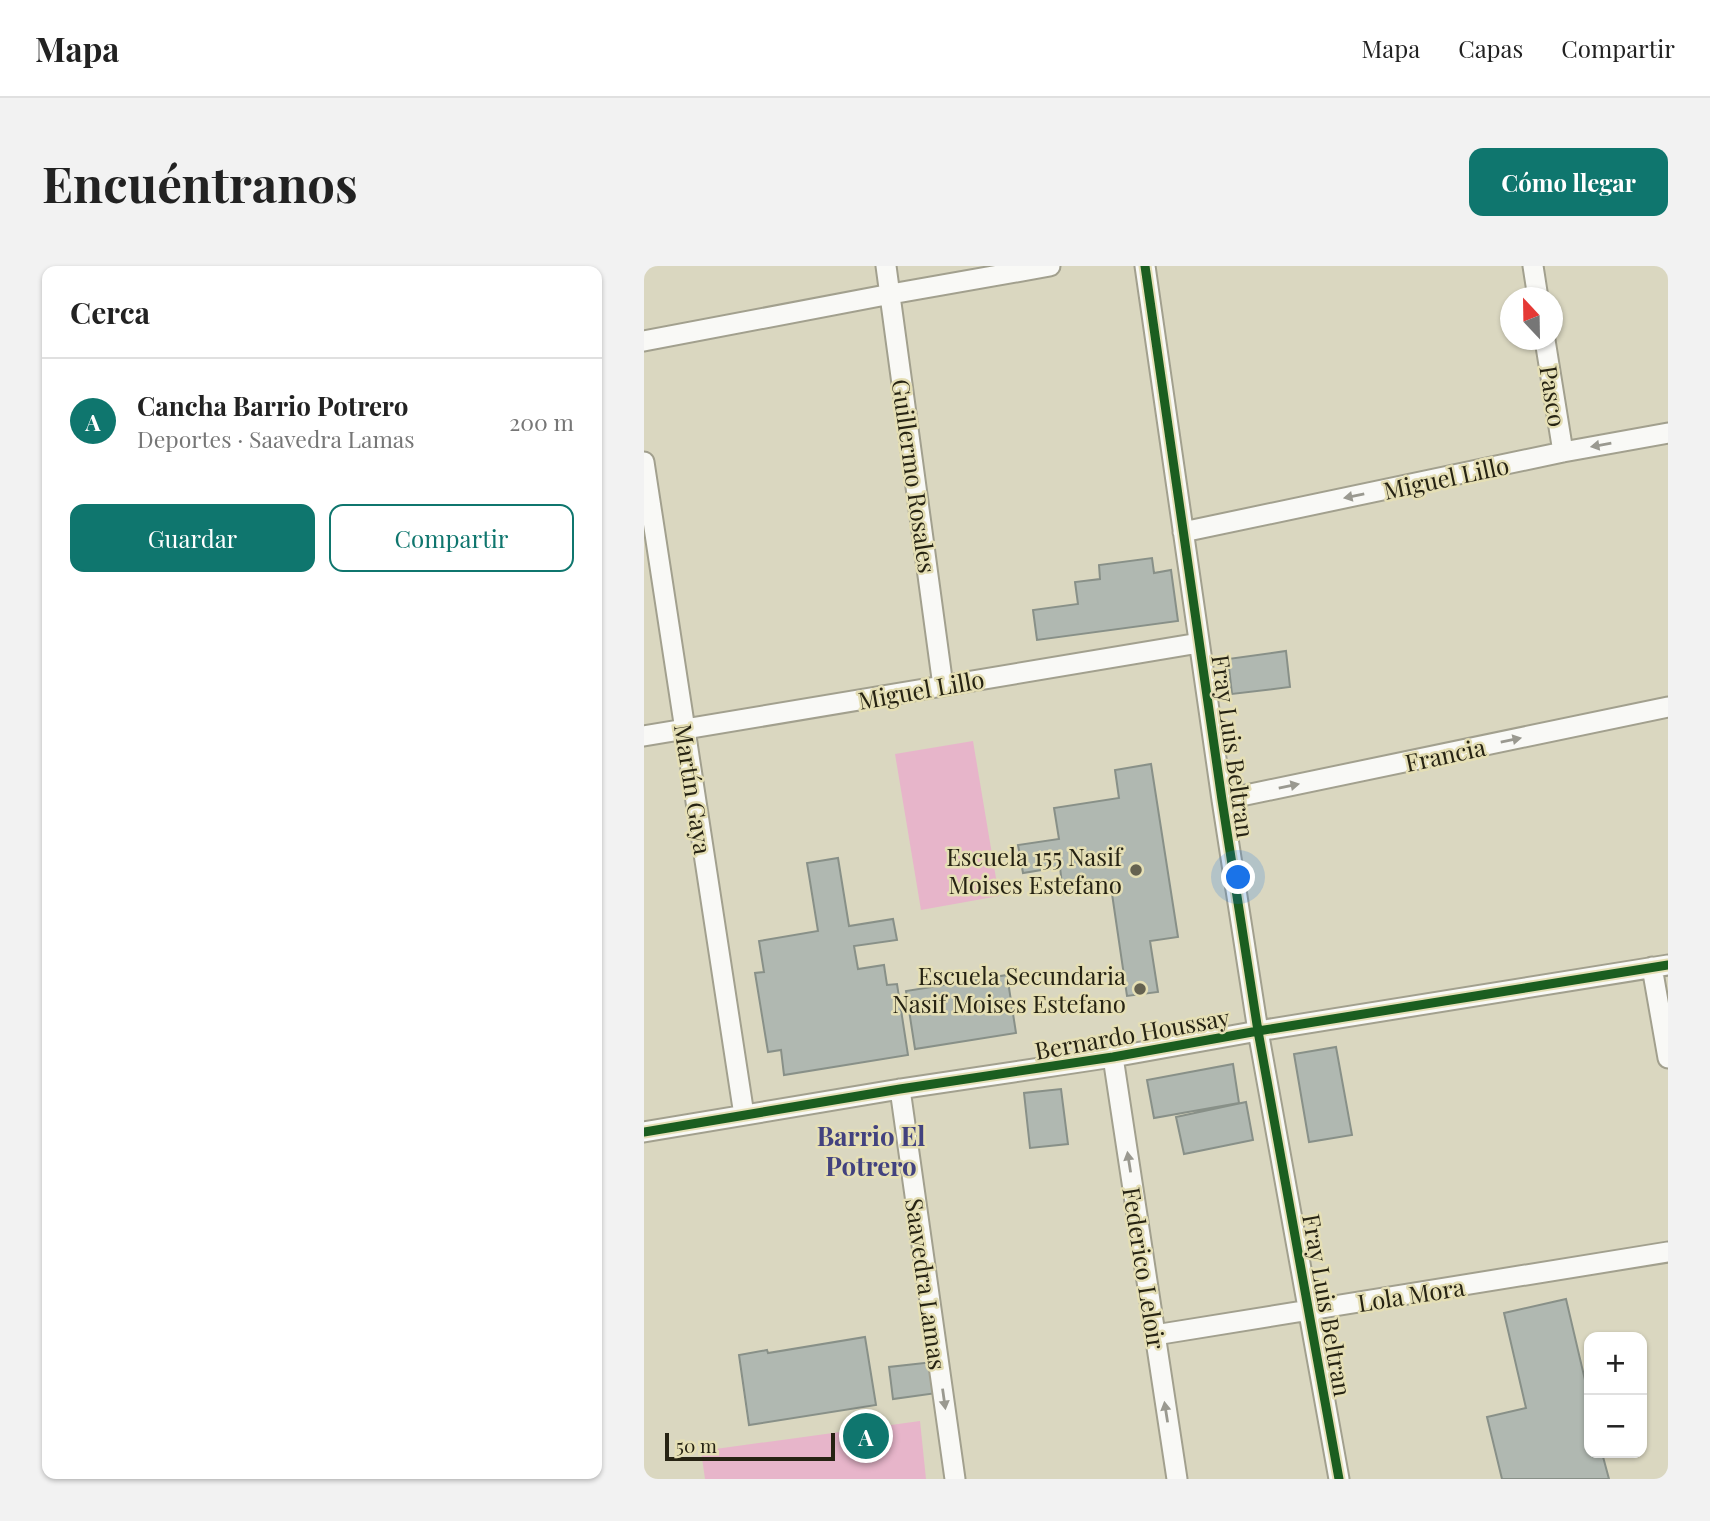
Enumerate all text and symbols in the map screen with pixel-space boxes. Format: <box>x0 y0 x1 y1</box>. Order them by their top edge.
text: Mapa <box>35 26 119 70</box>
text: Mapa <box>1362 32 1420 64</box>
text: Capas <box>1458 32 1523 64</box>
text: Compartir <box>1561 32 1675 64</box>
button: Cómo llegar <box>1469 148 1668 216</box>
text: Encuéntranos <box>42 150 358 215</box>
north arrow <box>1500 287 1563 350</box>
text: Cerca <box>70 292 150 332</box>
street label: Pasco <box>1533 363 1575 429</box>
street label: Guillermo Rosales <box>886 377 944 575</box>
text: Cancha Barrio Potrero <box>137 388 408 423</box>
text: A <box>85 406 101 437</box>
text: 200 m <box>509 406 574 437</box>
text: Deportes · Saavedra Lamas <box>137 423 415 454</box>
one-way arrow <box>1590 440 1612 451</box>
street label: Miguel Lillo <box>1380 448 1512 506</box>
one-way arrow <box>1343 490 1365 501</box>
button: Guardar <box>70 504 315 572</box>
button: Compartir <box>329 504 574 572</box>
street label: Fray Luis Beltran <box>1205 652 1263 840</box>
street label: Miguel Lillo <box>856 662 986 716</box>
street label: Martín Gaya <box>668 721 720 857</box>
street label: Francia <box>1402 730 1488 778</box>
one-way arrow <box>1500 734 1522 745</box>
one-way arrow <box>1278 781 1300 792</box>
place label: Escuela 155 Nasif Moises Estefano <box>946 840 1124 900</box>
your location <box>1221 860 1255 894</box>
marker: Escuela 155 Nasif Moises Estefano <box>1128 862 1144 878</box>
place label: Escuela Secundaria Nasif Moises Estefano <box>892 959 1126 1019</box>
marker: Escuela Secundaria Nasif Moises Estefano <box>1132 981 1148 997</box>
street label: Bernardo Houssay <box>1032 1000 1232 1066</box>
district label: Barrio El Potrero <box>817 1118 925 1183</box>
one-way arrow <box>1123 1151 1134 1173</box>
street label: Federico Leloir <box>1116 1185 1174 1352</box>
street label: Saavedra Lamas <box>899 1196 955 1372</box>
street label: Fray Luis Beltran <box>1296 1211 1360 1399</box>
street label: Lola Mora <box>1355 1270 1467 1318</box>
map controls <box>1584 1332 1647 1458</box>
button: + <box>1584 1332 1647 1395</box>
one-way arrow <box>938 1388 949 1410</box>
button: − <box>1584 1395 1647 1458</box>
one-way arrow <box>1161 1400 1172 1422</box>
pin: A <box>843 1410 889 1462</box>
scale bar <box>665 1430 835 1462</box>
text: 50 m <box>676 1432 717 1458</box>

